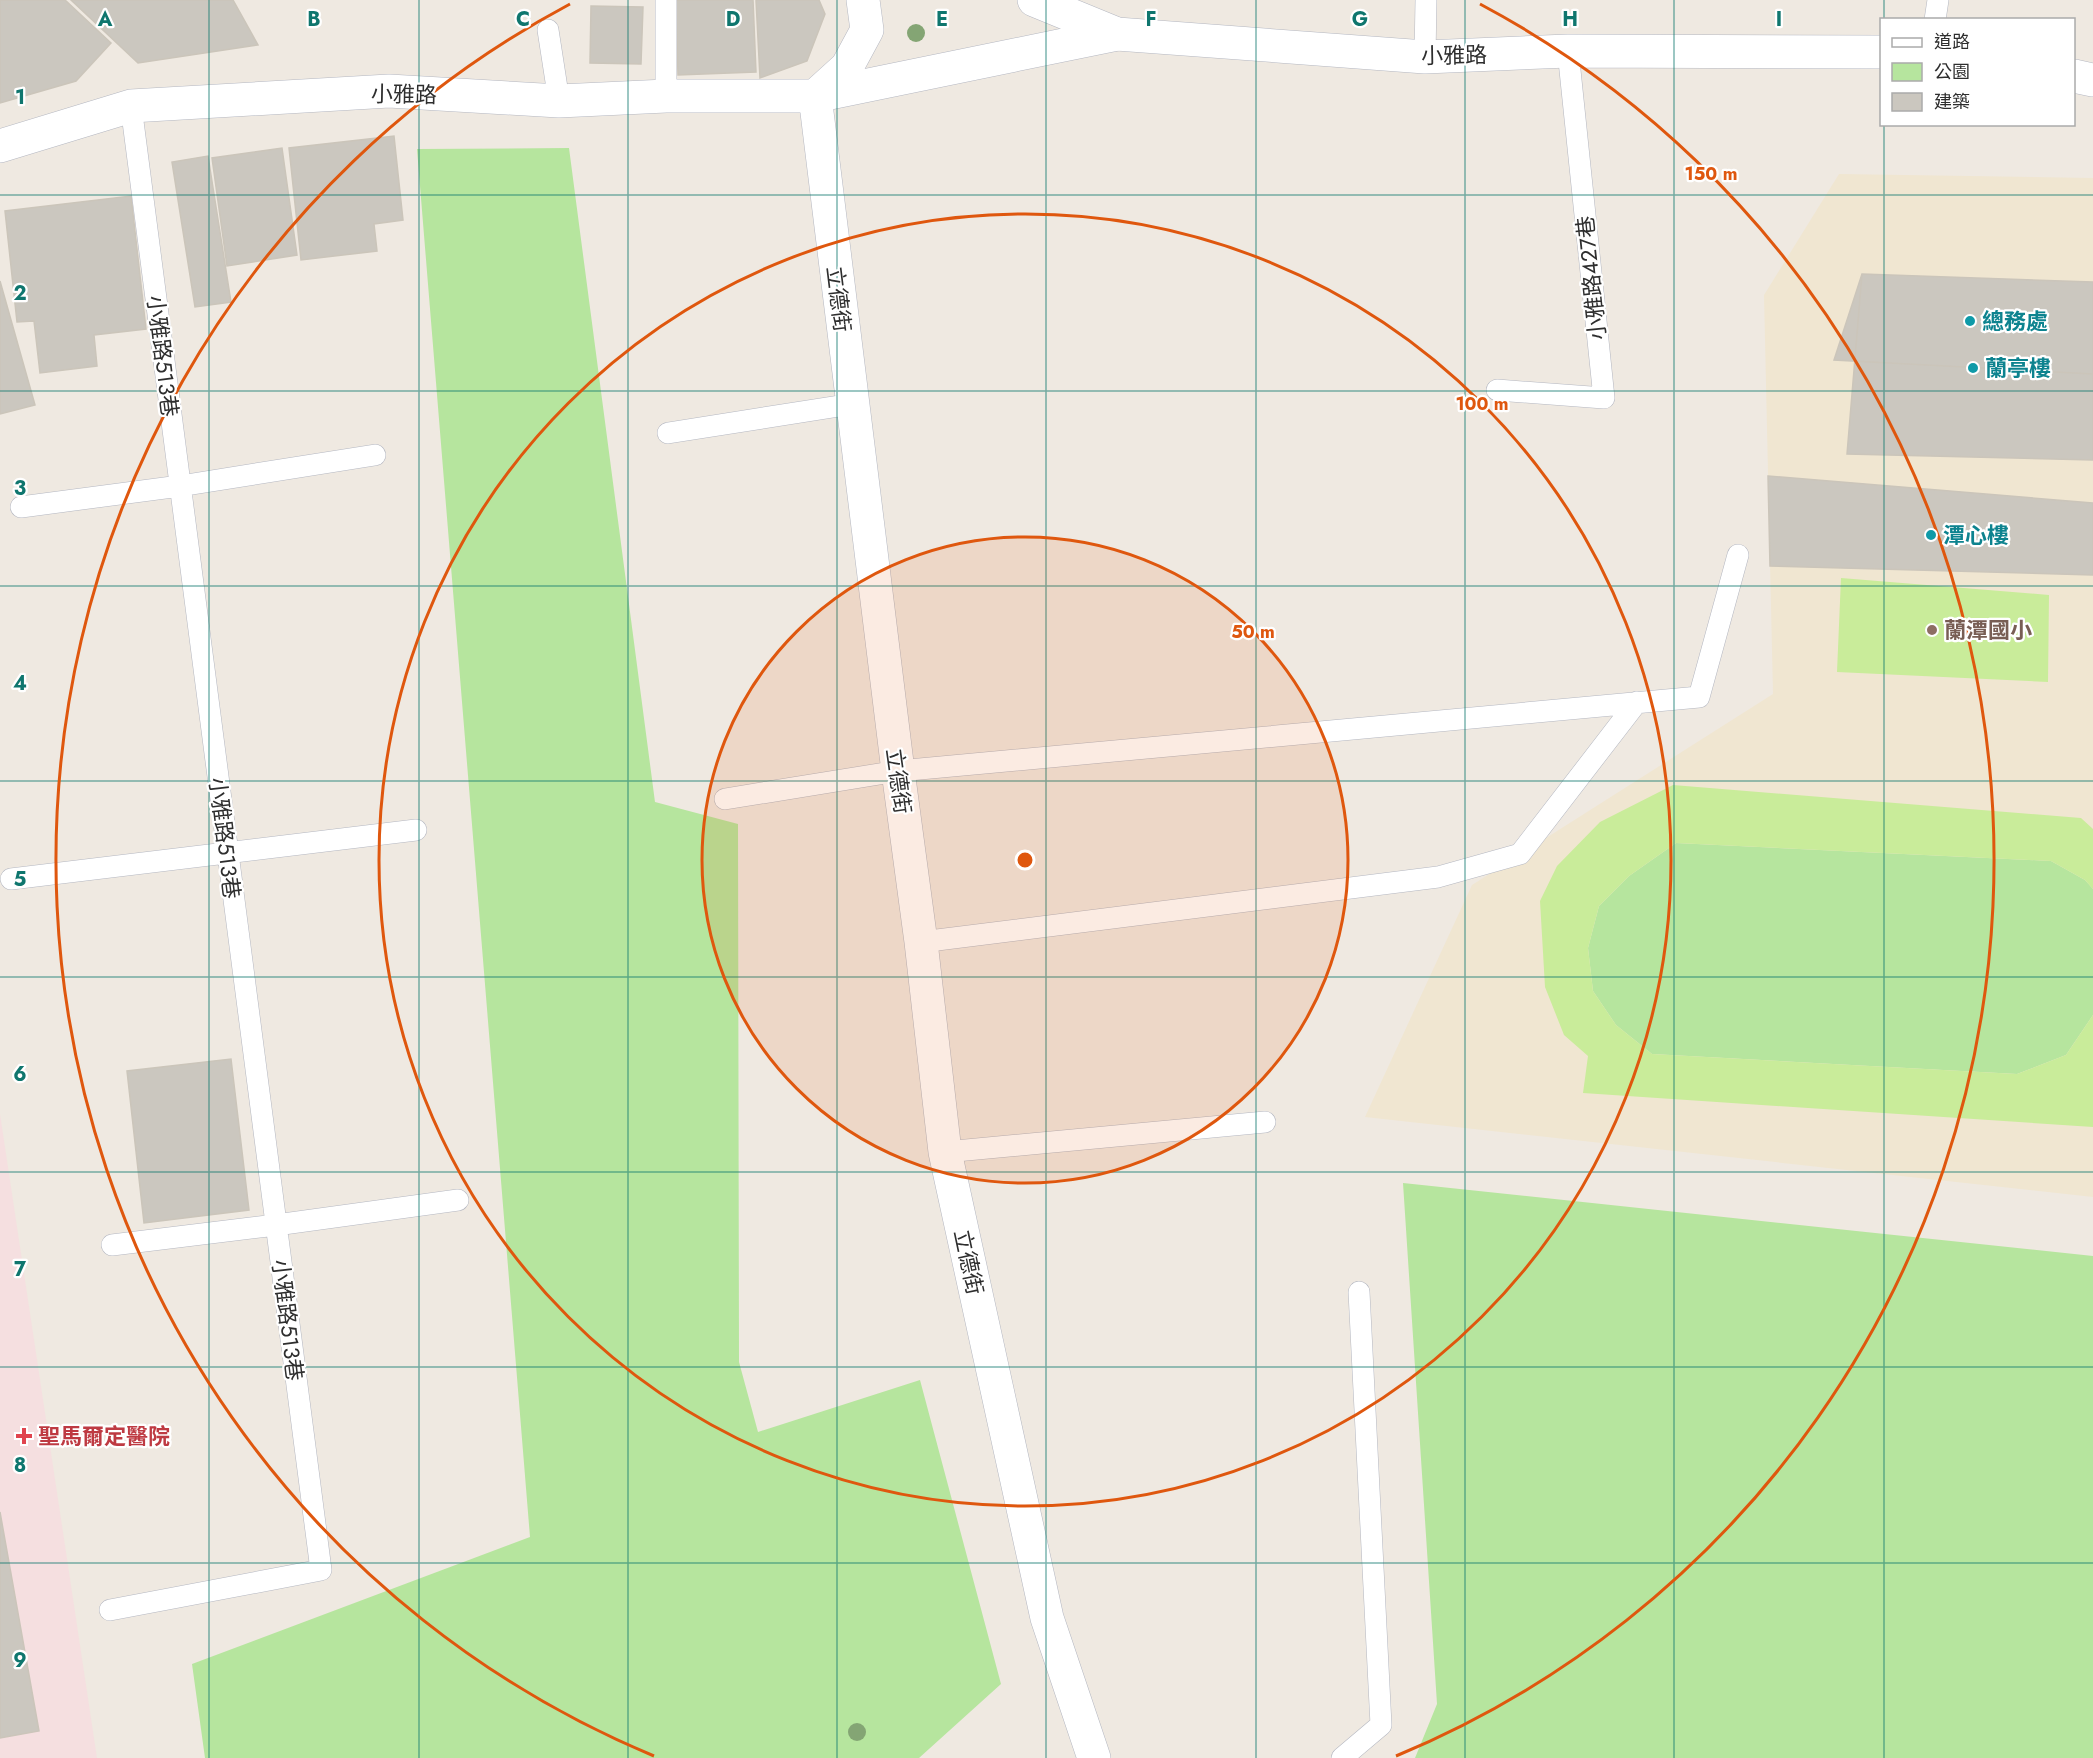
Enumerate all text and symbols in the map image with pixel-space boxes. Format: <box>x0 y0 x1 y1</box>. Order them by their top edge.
text: A <box>97 5 113 34</box>
text: B <box>307 5 321 34</box>
text: C <box>516 5 530 34</box>
text: D <box>726 5 740 34</box>
text: E <box>936 5 948 34</box>
text: F <box>1145 5 1157 34</box>
text: G <box>1352 5 1368 34</box>
text: H <box>1562 5 1578 34</box>
text: I <box>1776 5 1782 34</box>
legend <box>1880 18 2075 126</box>
text: 道路 <box>1934 29 1970 55</box>
street label: 小雅路 <box>1421 38 1487 72</box>
text: 公園 <box>1934 59 1970 85</box>
street label: 小雅路 <box>371 77 437 111</box>
text: 1 <box>15 83 25 112</box>
text: 建築 <box>1934 89 1970 115</box>
text: 150 m <box>1685 161 1737 187</box>
street label: 小雅路427巷 <box>1569 214 1613 342</box>
street label: 立德街 <box>819 264 859 334</box>
text: 2 <box>13 279 27 308</box>
street label: 小雅路513巷 <box>140 293 186 419</box>
place label: 總務處 <box>1982 305 2048 337</box>
marker: 總務處 <box>1963 314 1977 328</box>
place label: 蘭亭樓 <box>1985 352 2051 384</box>
marker: 蘭亭樓 <box>1966 361 1980 375</box>
text: 100 m <box>1455 391 1509 417</box>
text: 3 <box>14 474 26 503</box>
place label: 潭心樓 <box>1943 519 2009 551</box>
marker: 潭心樓 <box>1924 528 1938 542</box>
place label: 蘭潭國小 <box>1944 614 2032 646</box>
text: 50 m <box>1231 619 1275 645</box>
marker: 蘭潭國小 <box>1925 623 1939 637</box>
text: 4 <box>13 669 27 698</box>
street label: 立德街 <box>879 746 919 816</box>
street label: 小雅路513巷 <box>202 775 248 901</box>
centre of rings <box>1015 850 1035 870</box>
text: 5 <box>14 865 27 894</box>
text: 6 <box>13 1060 27 1089</box>
street label: 立德街 <box>946 1226 992 1298</box>
text: 7 <box>14 1255 27 1284</box>
street label: 小雅路513巷 <box>265 1257 311 1383</box>
place label: 聖馬爾定醫院 <box>38 1420 170 1452</box>
marker: 聖馬爾定醫院 <box>15 1427 33 1445</box>
text: 8 <box>14 1451 26 1480</box>
text: 9 <box>13 1646 27 1675</box>

